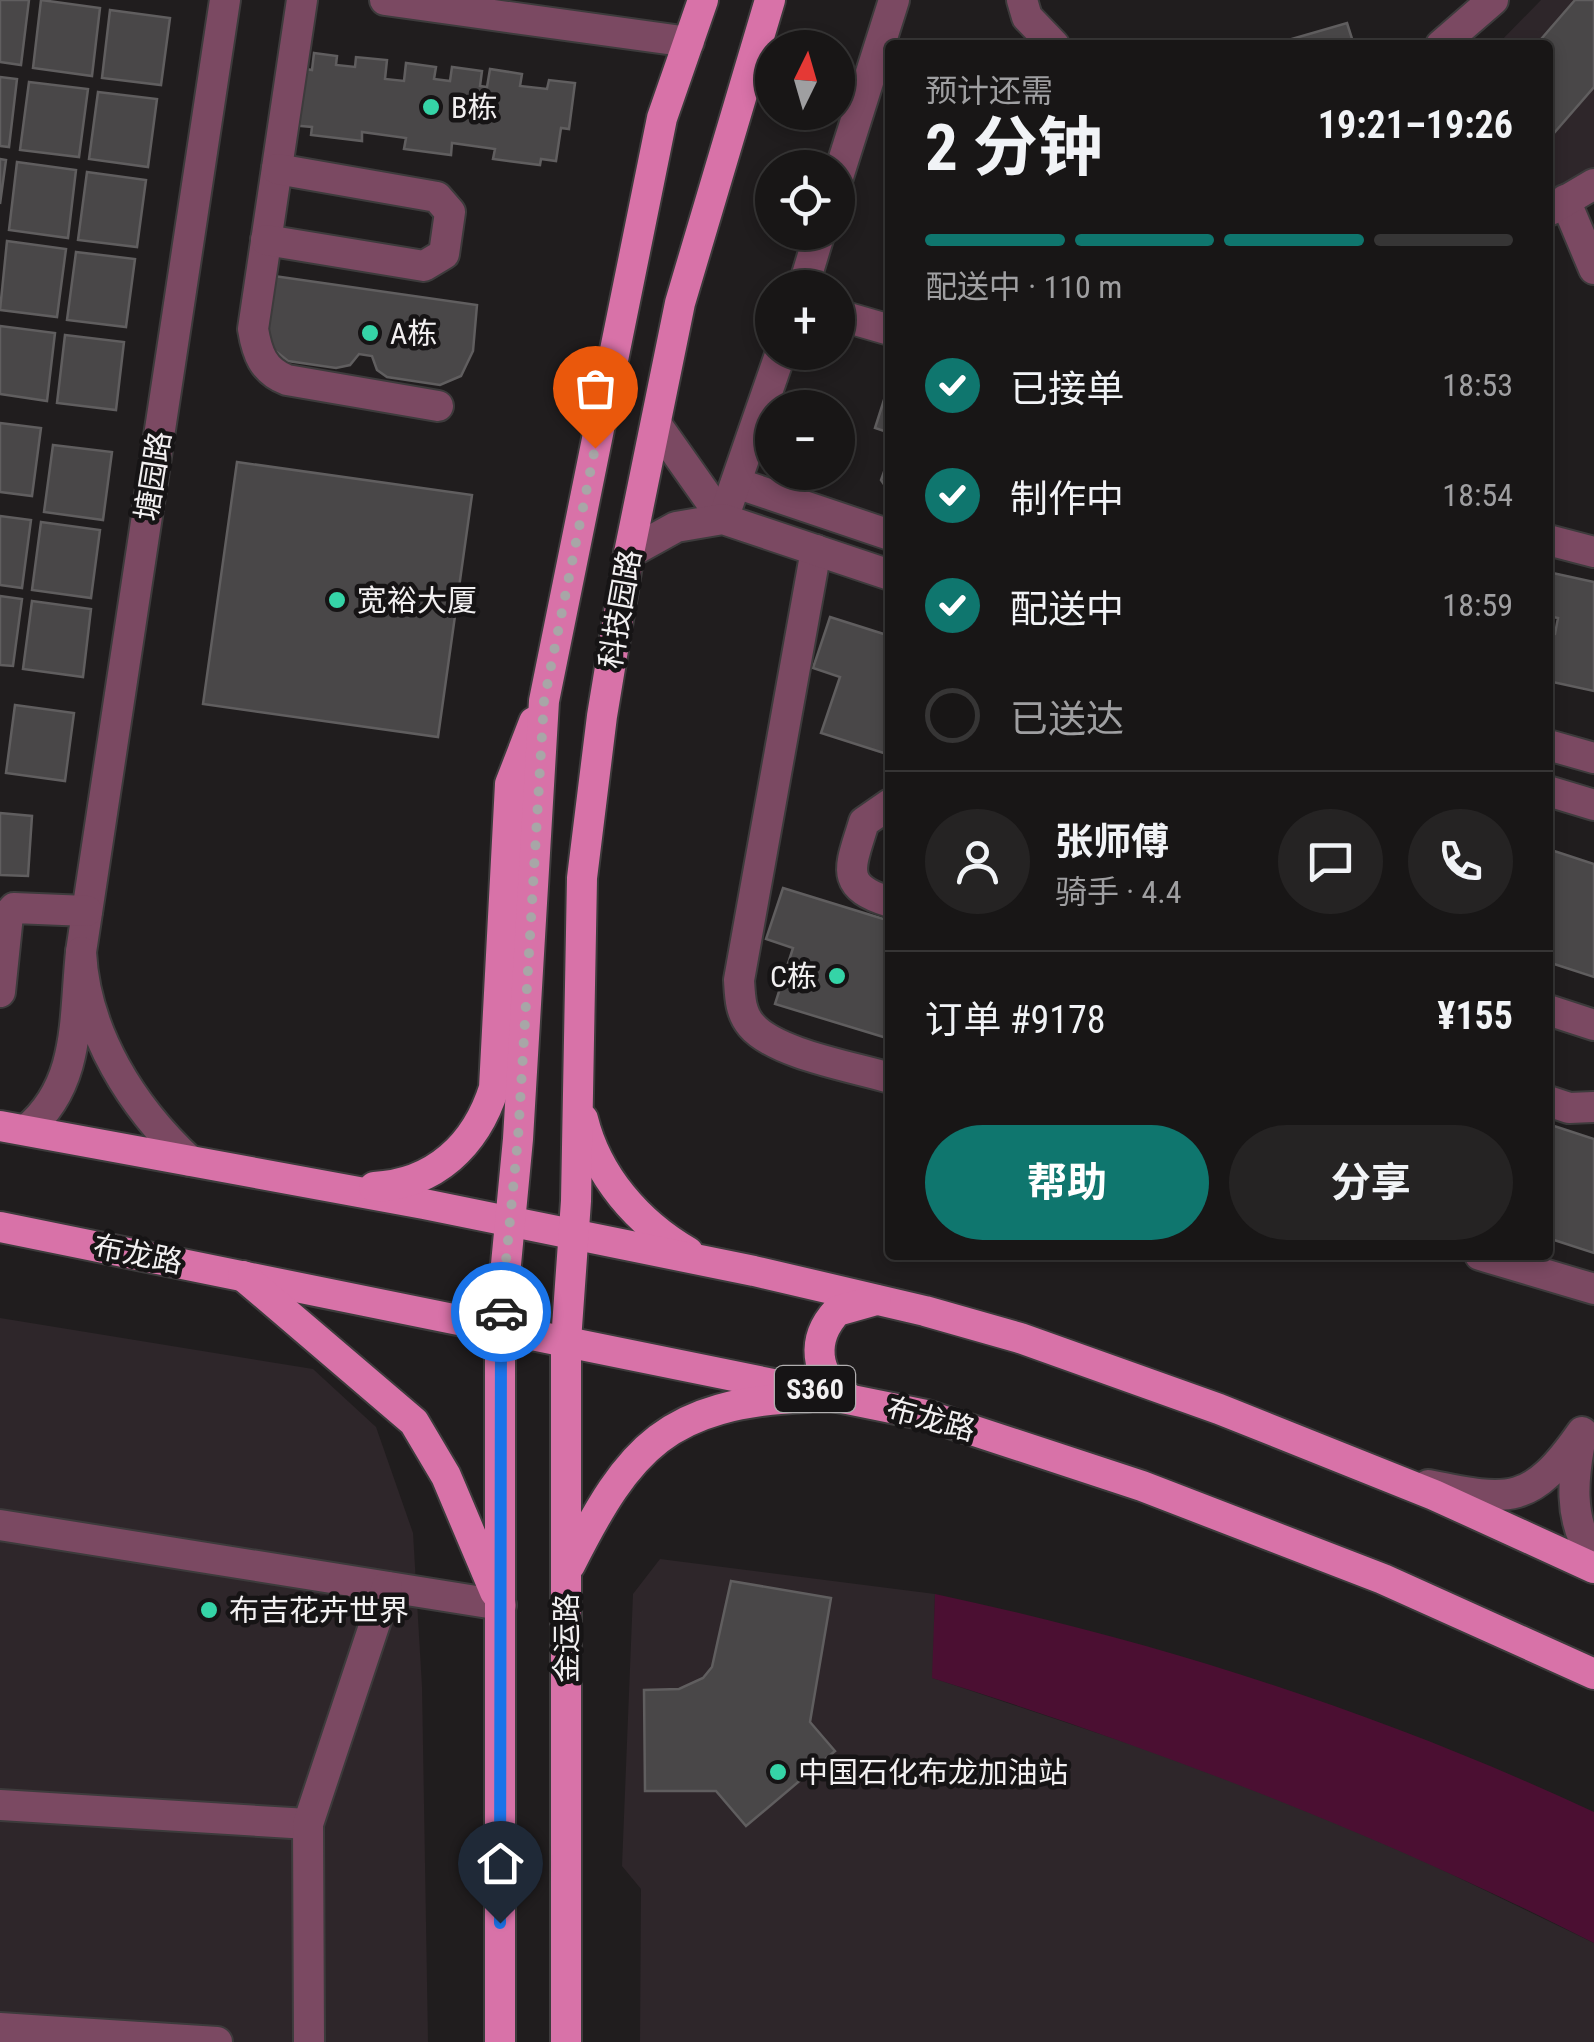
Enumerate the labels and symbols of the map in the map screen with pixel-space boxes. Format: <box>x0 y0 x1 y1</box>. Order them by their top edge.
north arrow <box>755 30 855 130</box>
place label: B栋 <box>451 90 497 125</box>
marker: B栋 <box>420 96 442 118</box>
place label: A栋 <box>390 316 437 351</box>
marker: A栋 <box>359 322 381 344</box>
pin <box>553 346 638 449</box>
street label: 塘园路 <box>129 429 177 523</box>
street label: 科技园路 <box>592 547 648 671</box>
place label: 宽裕大厦 <box>357 583 477 618</box>
marker: 宽裕大厦 <box>326 589 348 611</box>
place label: C栋 <box>770 959 817 994</box>
marker: C栋 <box>826 965 848 987</box>
street label: 布龙路 <box>90 1228 186 1280</box>
courier <box>451 1262 551 1362</box>
road number: S360 <box>775 1366 855 1412</box>
street label: 布龙路 <box>883 1390 979 1448</box>
place label: 布吉花卉世界 <box>229 1593 409 1628</box>
street label: 金运路 <box>549 1593 584 1683</box>
marker: 布吉花卉世界 <box>198 1599 220 1621</box>
place label: 中国石化布龙加油站 <box>798 1755 1068 1790</box>
marker: 中国石化布龙加油站 <box>767 1761 789 1783</box>
pin <box>458 1821 543 1924</box>

